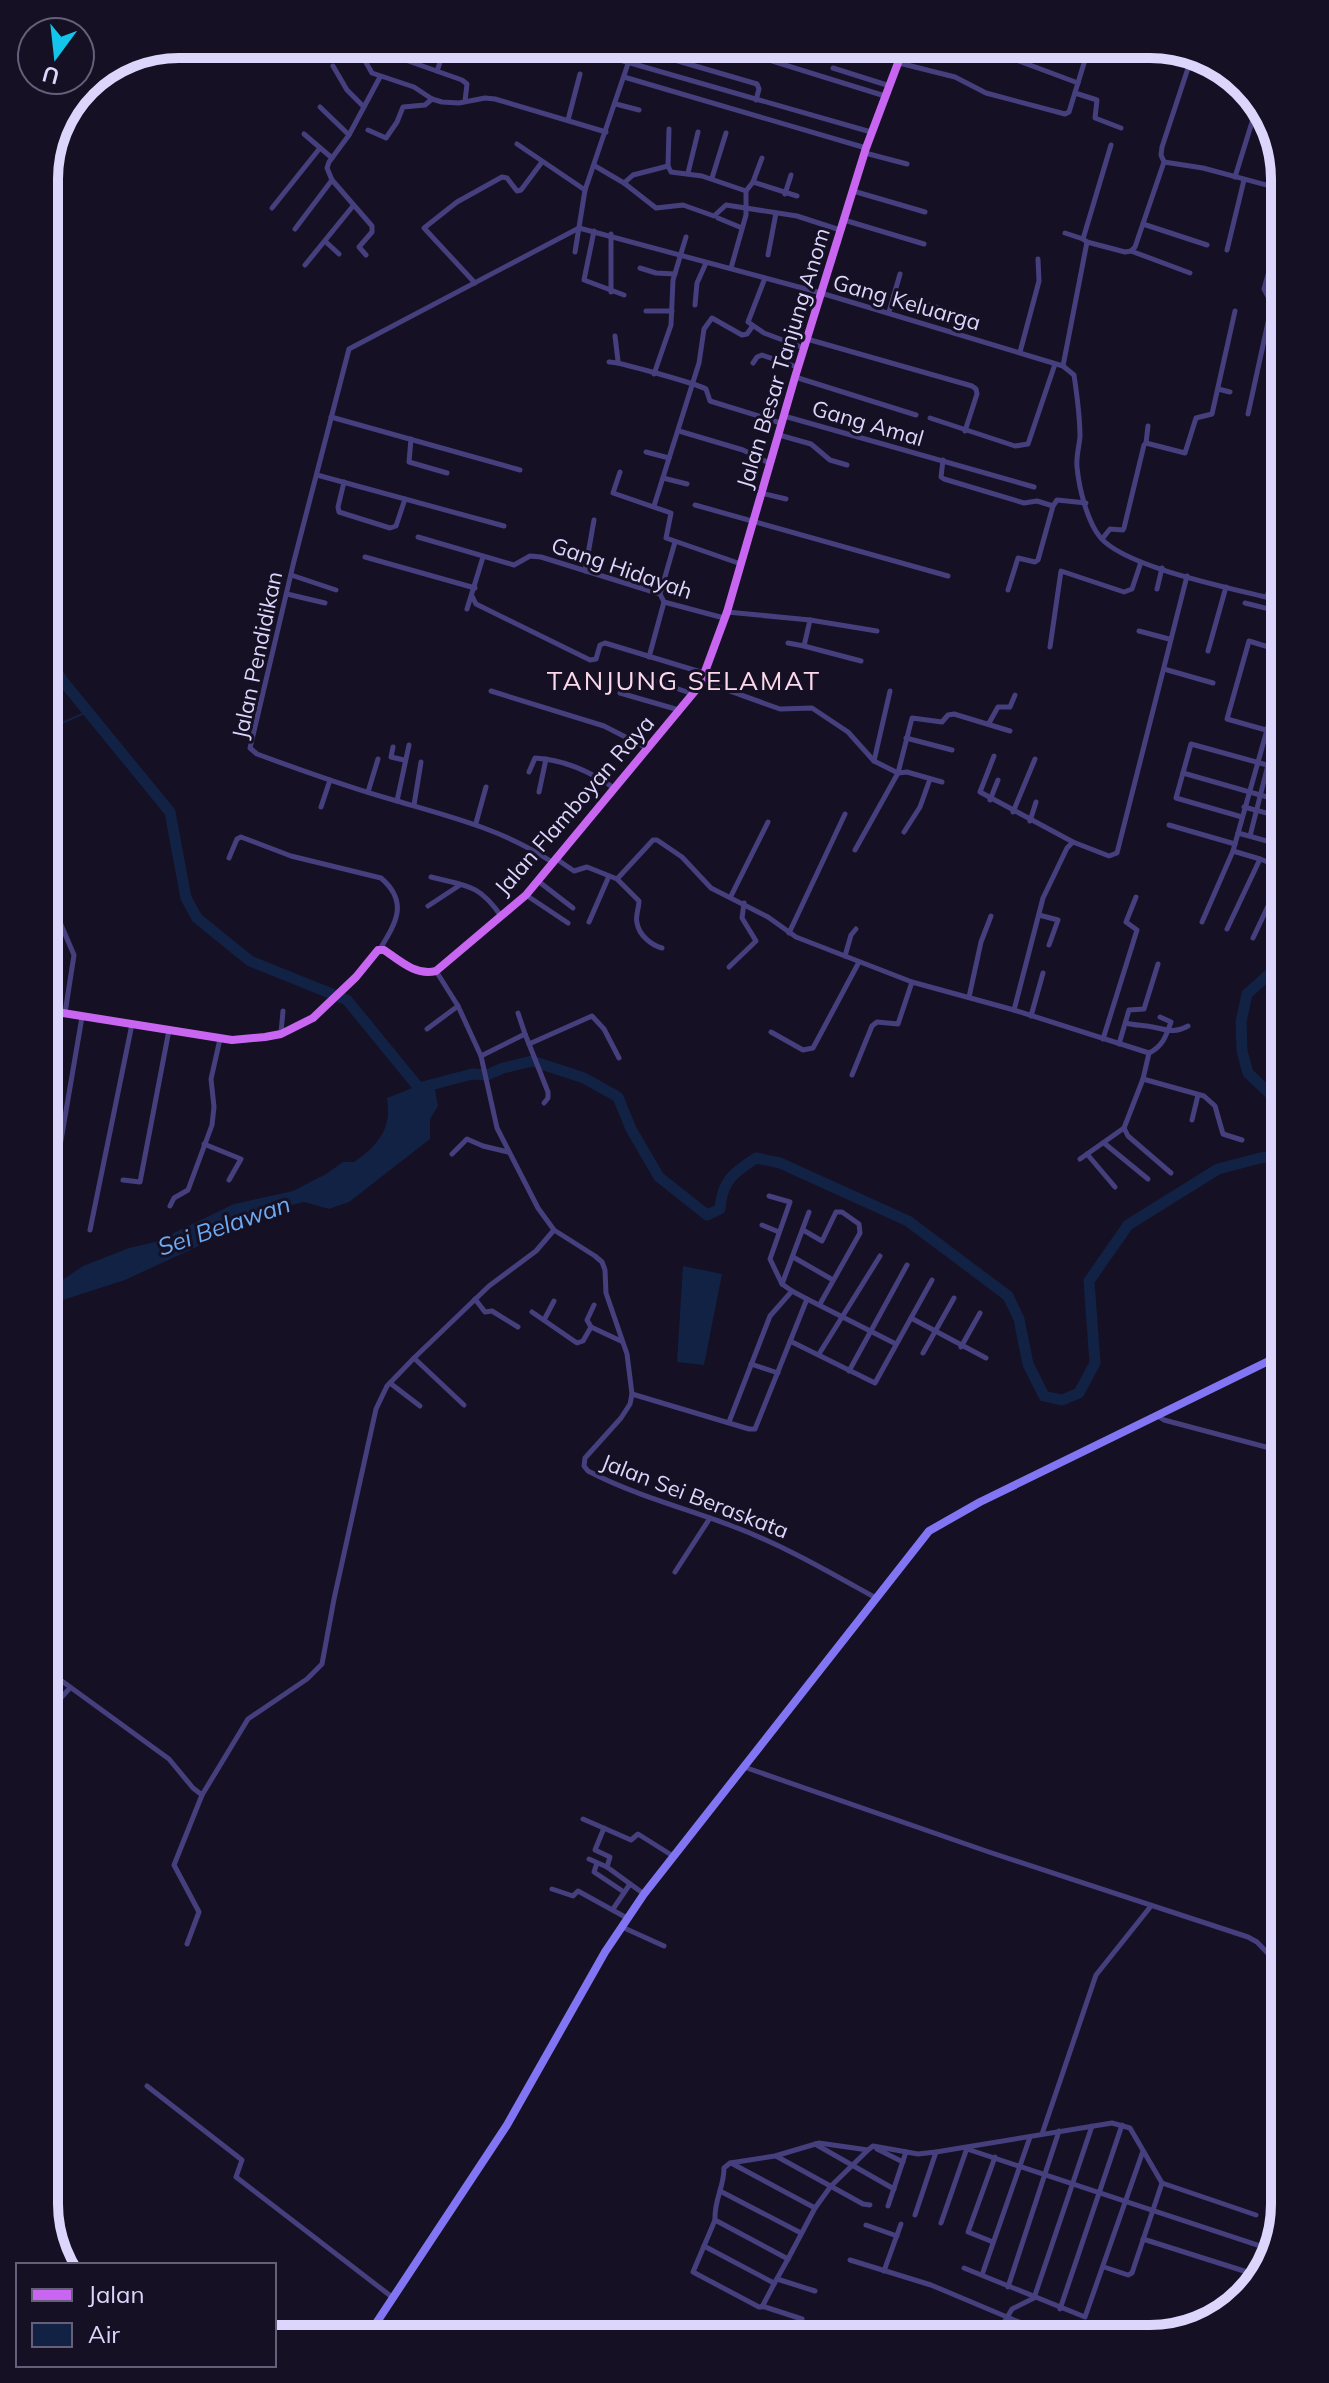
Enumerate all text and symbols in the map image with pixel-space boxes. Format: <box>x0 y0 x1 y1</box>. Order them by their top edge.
north arrow <box>16 16 96 96</box>
text: U <box>39 60 62 91</box>
street label: Jalan Besar Tanjung Anom <box>730 224 836 492</box>
street label: Gang Keluarga <box>830 268 984 336</box>
street label: Gang Amal <box>809 394 927 452</box>
street label: Gang Hidayah <box>548 531 696 605</box>
street label: Jalan Pendidikan <box>226 569 288 741</box>
district label: TANJUNG SELAMAT <box>547 664 821 697</box>
street label: Jalan Flamboyan Raya <box>488 709 660 901</box>
water label: Sei Belawan <box>153 1188 294 1262</box>
street label: Jalan Sei Beraskata <box>597 1447 793 1545</box>
legend <box>16 2263 276 2367</box>
text: Jalan <box>88 2279 144 2309</box>
text: Air <box>88 2319 120 2349</box>

